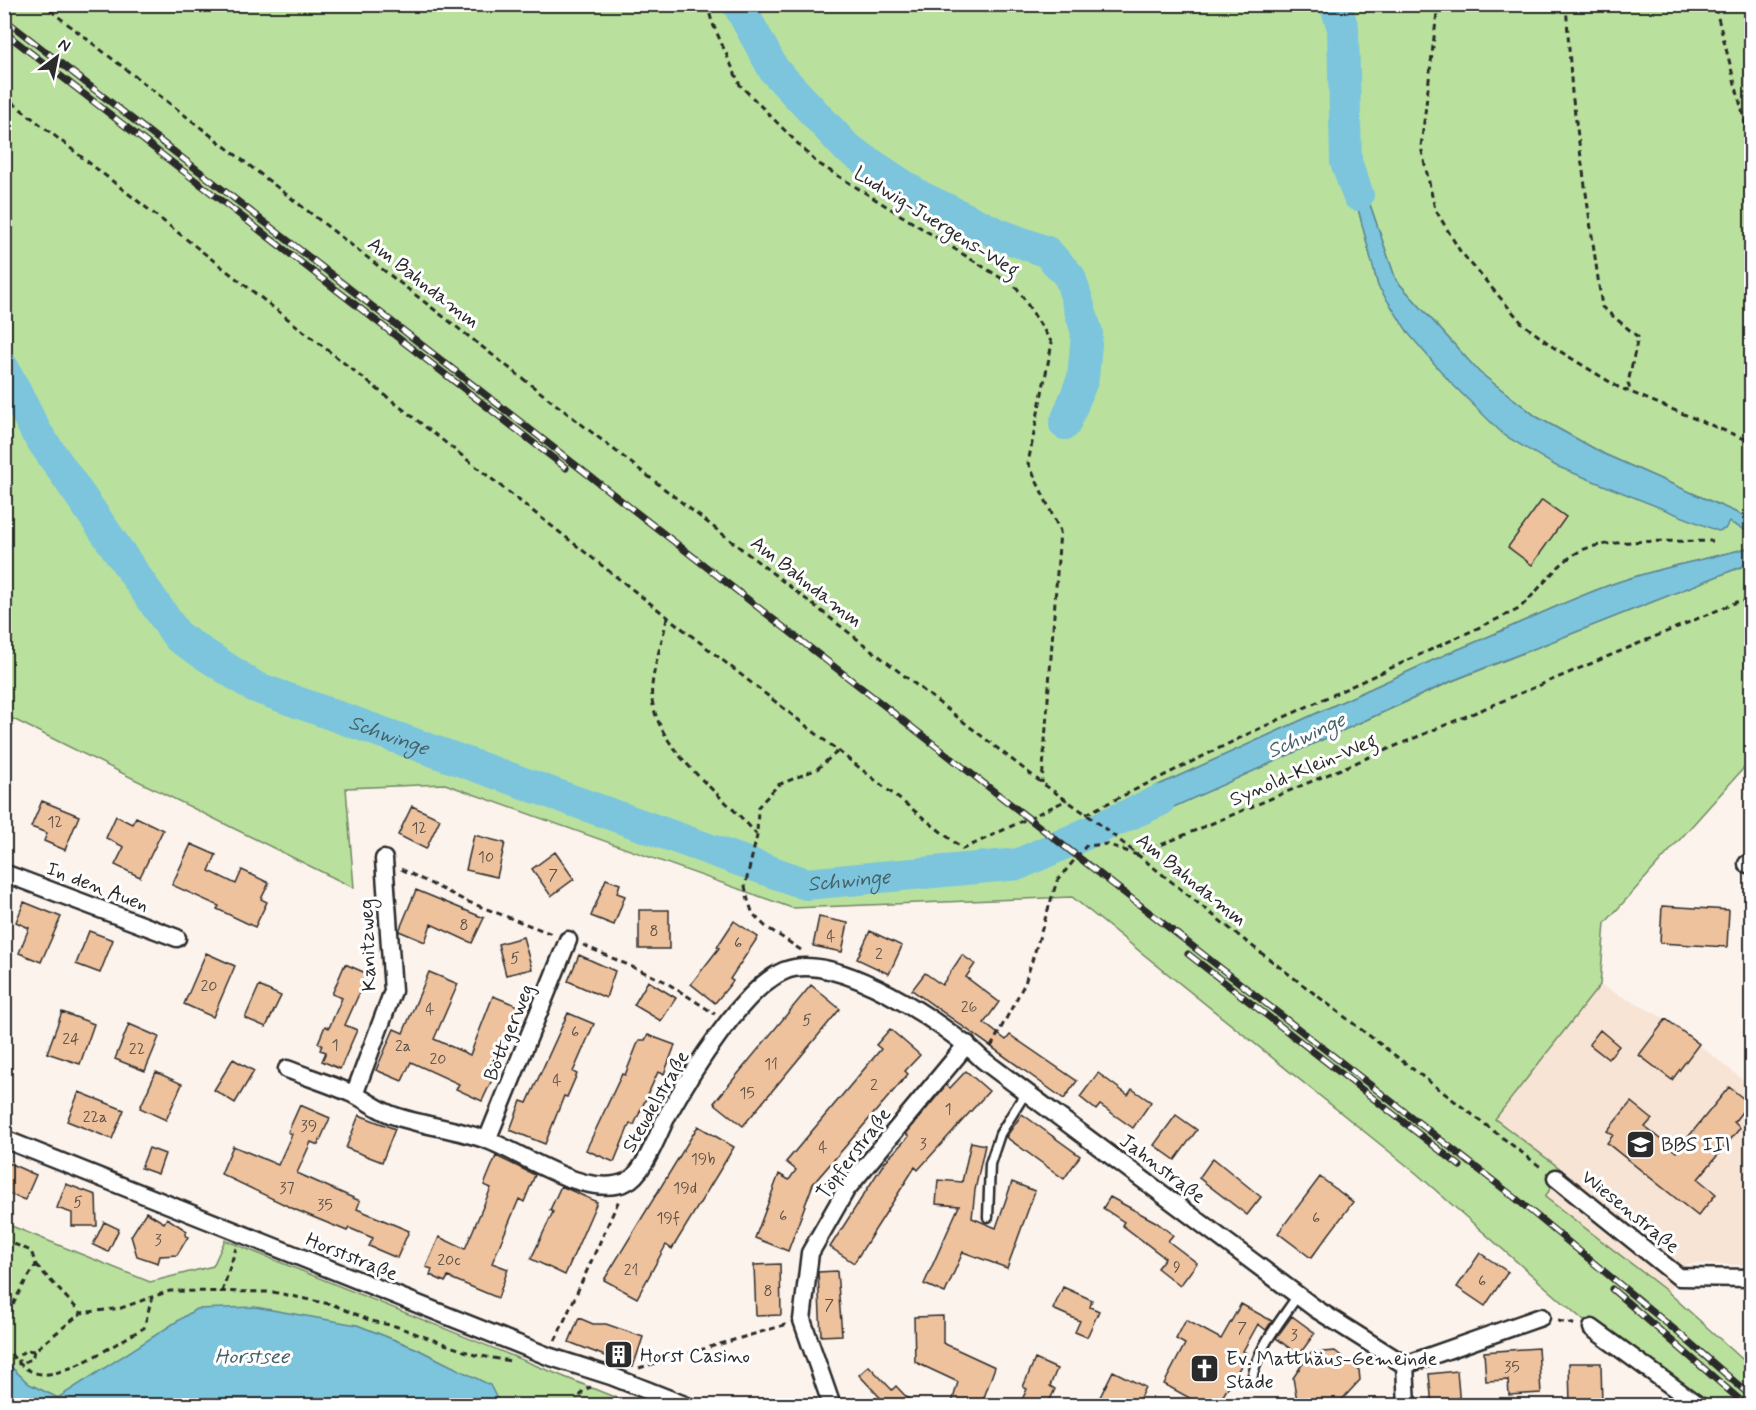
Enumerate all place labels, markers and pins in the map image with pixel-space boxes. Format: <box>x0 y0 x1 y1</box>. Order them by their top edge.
school or university icon: BBS III <box>1624 1128 1656 1160</box>
place label: BBS III <box>1661 1132 1731 1159</box>
building icon: Horst Casino <box>603 1339 635 1371</box>
place label: Horst Casino <box>640 1343 750 1370</box>
place label: Ev. Matthäus-Gemeinde Stade <box>1226 1346 1437 1396</box>
church icon: Ev. Matthäus-Gemeinde Stade <box>1189 1353 1221 1385</box>

